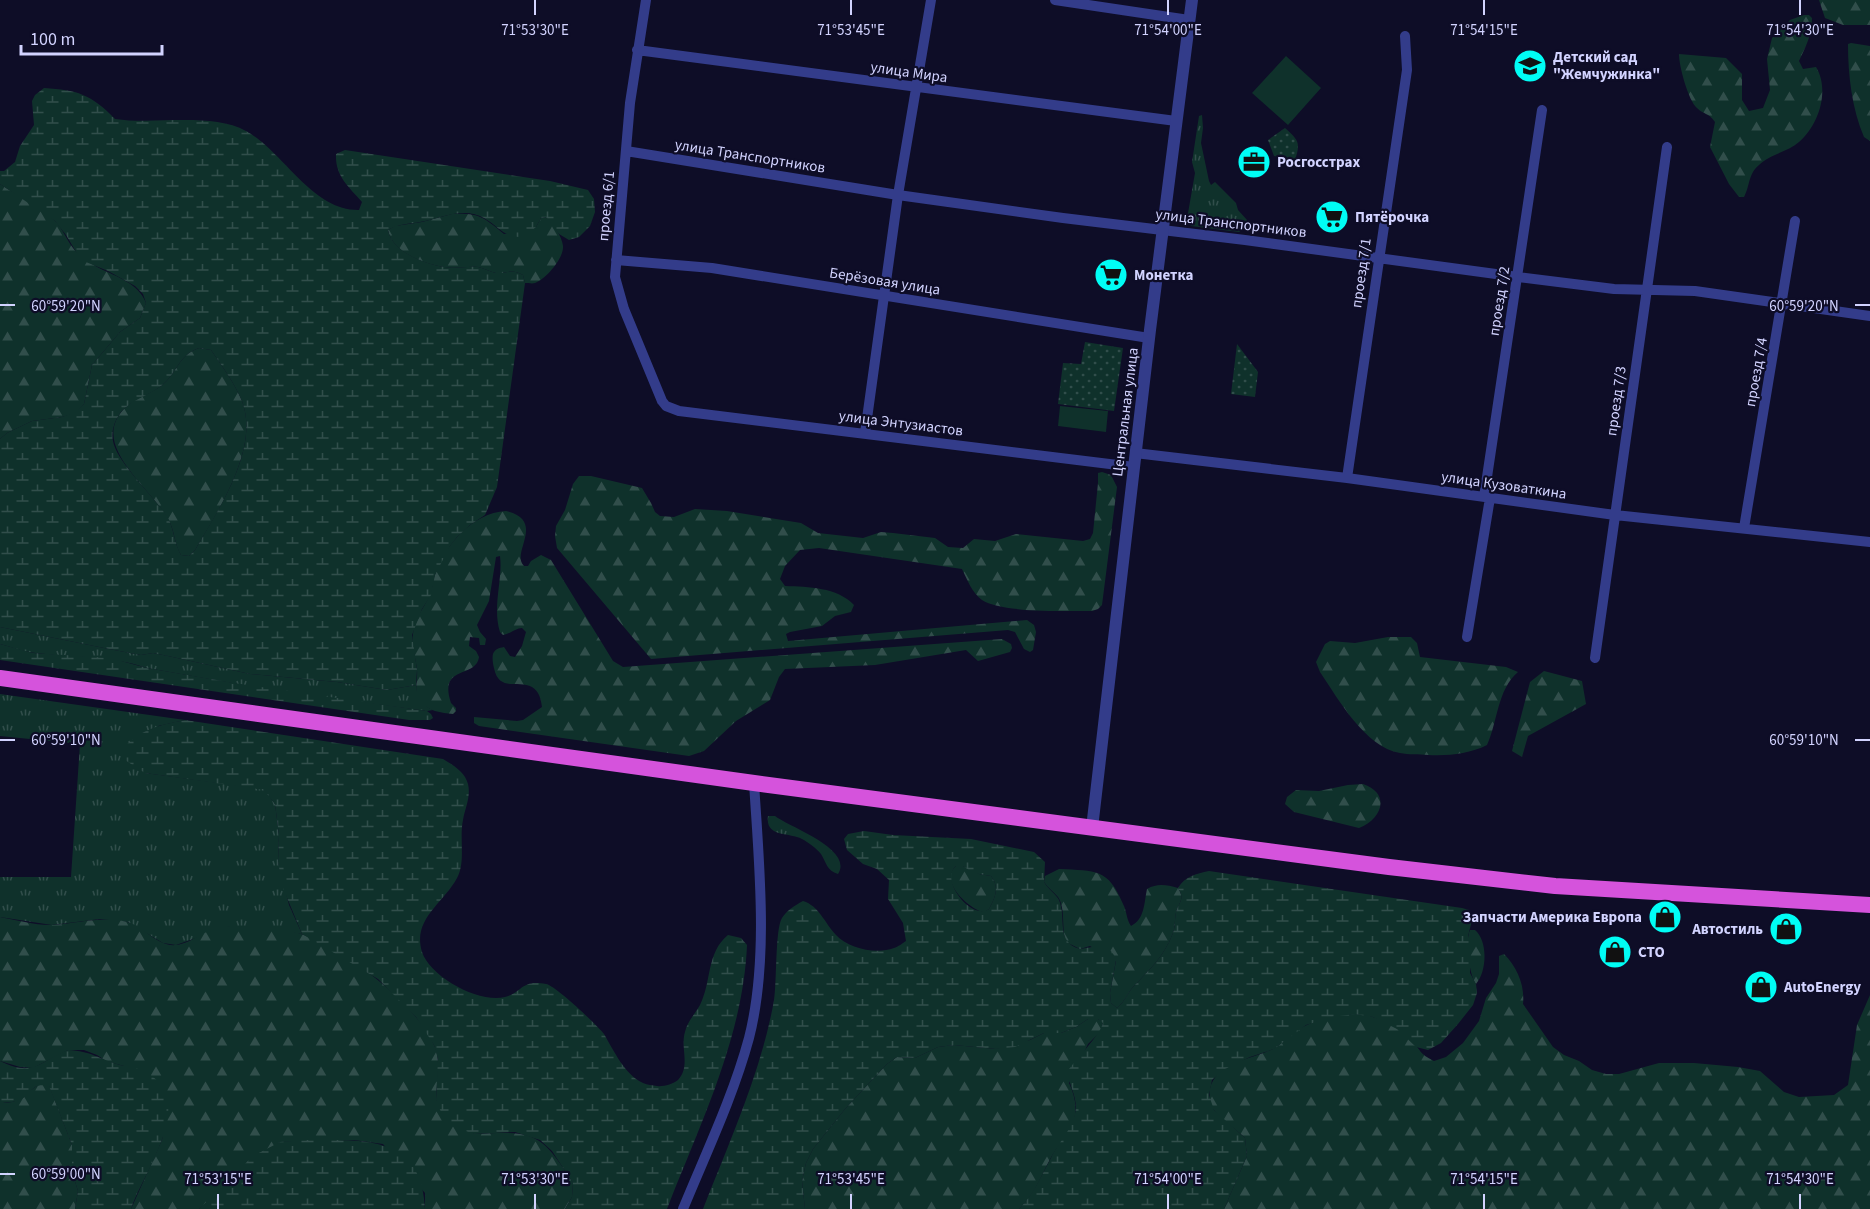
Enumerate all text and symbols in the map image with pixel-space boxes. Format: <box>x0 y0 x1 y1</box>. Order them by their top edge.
scale bar <box>21 18 162 56</box>
text: 71°53'30"E <box>501 20 569 41</box>
text: 71°53'45"E <box>817 20 885 41</box>
text: 71°54'00"E <box>1134 20 1202 41</box>
text: 71°54'15"E <box>1450 20 1518 41</box>
text: 71°54'30"E <box>1766 20 1834 41</box>
text: 100 m <box>30 27 75 52</box>
place label: Детский сад "Жемчужинка" <box>1553 47 1660 85</box>
school or university icon: Детский сад "Жемчужинка" <box>1512 48 1548 84</box>
street label: улица Мира <box>869 57 949 88</box>
street label: улица Транспортников <box>673 134 827 179</box>
office icon: Росгосстрах <box>1236 144 1272 180</box>
place label: Росгосстрах <box>1277 152 1360 173</box>
street label: проезд 6/1 <box>593 170 620 242</box>
supermarket icon: Пятёрочка <box>1314 199 1350 235</box>
street label: улица Транспортников <box>1154 204 1308 243</box>
place label: Пятёрочка <box>1355 207 1429 228</box>
street label: проезд 7/1 <box>1346 237 1377 309</box>
supermarket icon: Монетка <box>1093 257 1129 293</box>
street label: Берёзовая улица <box>828 262 942 301</box>
place label: Монетка <box>1134 265 1194 286</box>
street label: проезд 7/2 <box>1484 265 1515 337</box>
text: 60°59'20"N <box>31 296 101 317</box>
text: 60°59'20"N <box>1769 296 1839 317</box>
street label: проезд 7/4 <box>1740 335 1773 408</box>
street label: Центральная улица <box>1107 346 1144 478</box>
street label: проезд 7/3 <box>1601 365 1632 437</box>
street label: улица Энтузиастов <box>838 405 965 442</box>
street label: улица Кузоваткина <box>1440 466 1568 505</box>
text: 60°59'10"N <box>31 730 101 751</box>
text: 60°59'10"N <box>1769 730 1839 751</box>
shop icon: Запчасти Америка Европа <box>1647 899 1683 935</box>
place label: Запчасти Америка Европа <box>1463 907 1642 928</box>
shop icon: Автостиль <box>1768 911 1804 947</box>
place label: Автостиль <box>1691 919 1763 940</box>
shop icon: СТО <box>1597 934 1633 970</box>
place label: СТО <box>1638 942 1665 963</box>
shop icon: AutoEnergy <box>1743 969 1779 1005</box>
place label: AutoEnergy <box>1783 977 1861 998</box>
text: 60°59'00"N <box>31 1164 101 1185</box>
text: 71°53'15"E <box>184 1169 252 1190</box>
text: 71°53'30"E <box>501 1169 569 1190</box>
text: 71°53'45"E <box>817 1169 885 1190</box>
text: 71°54'00"E <box>1134 1169 1202 1190</box>
text: 71°54'15"E <box>1450 1169 1518 1190</box>
text: 71°54'30"E <box>1766 1169 1834 1190</box>

